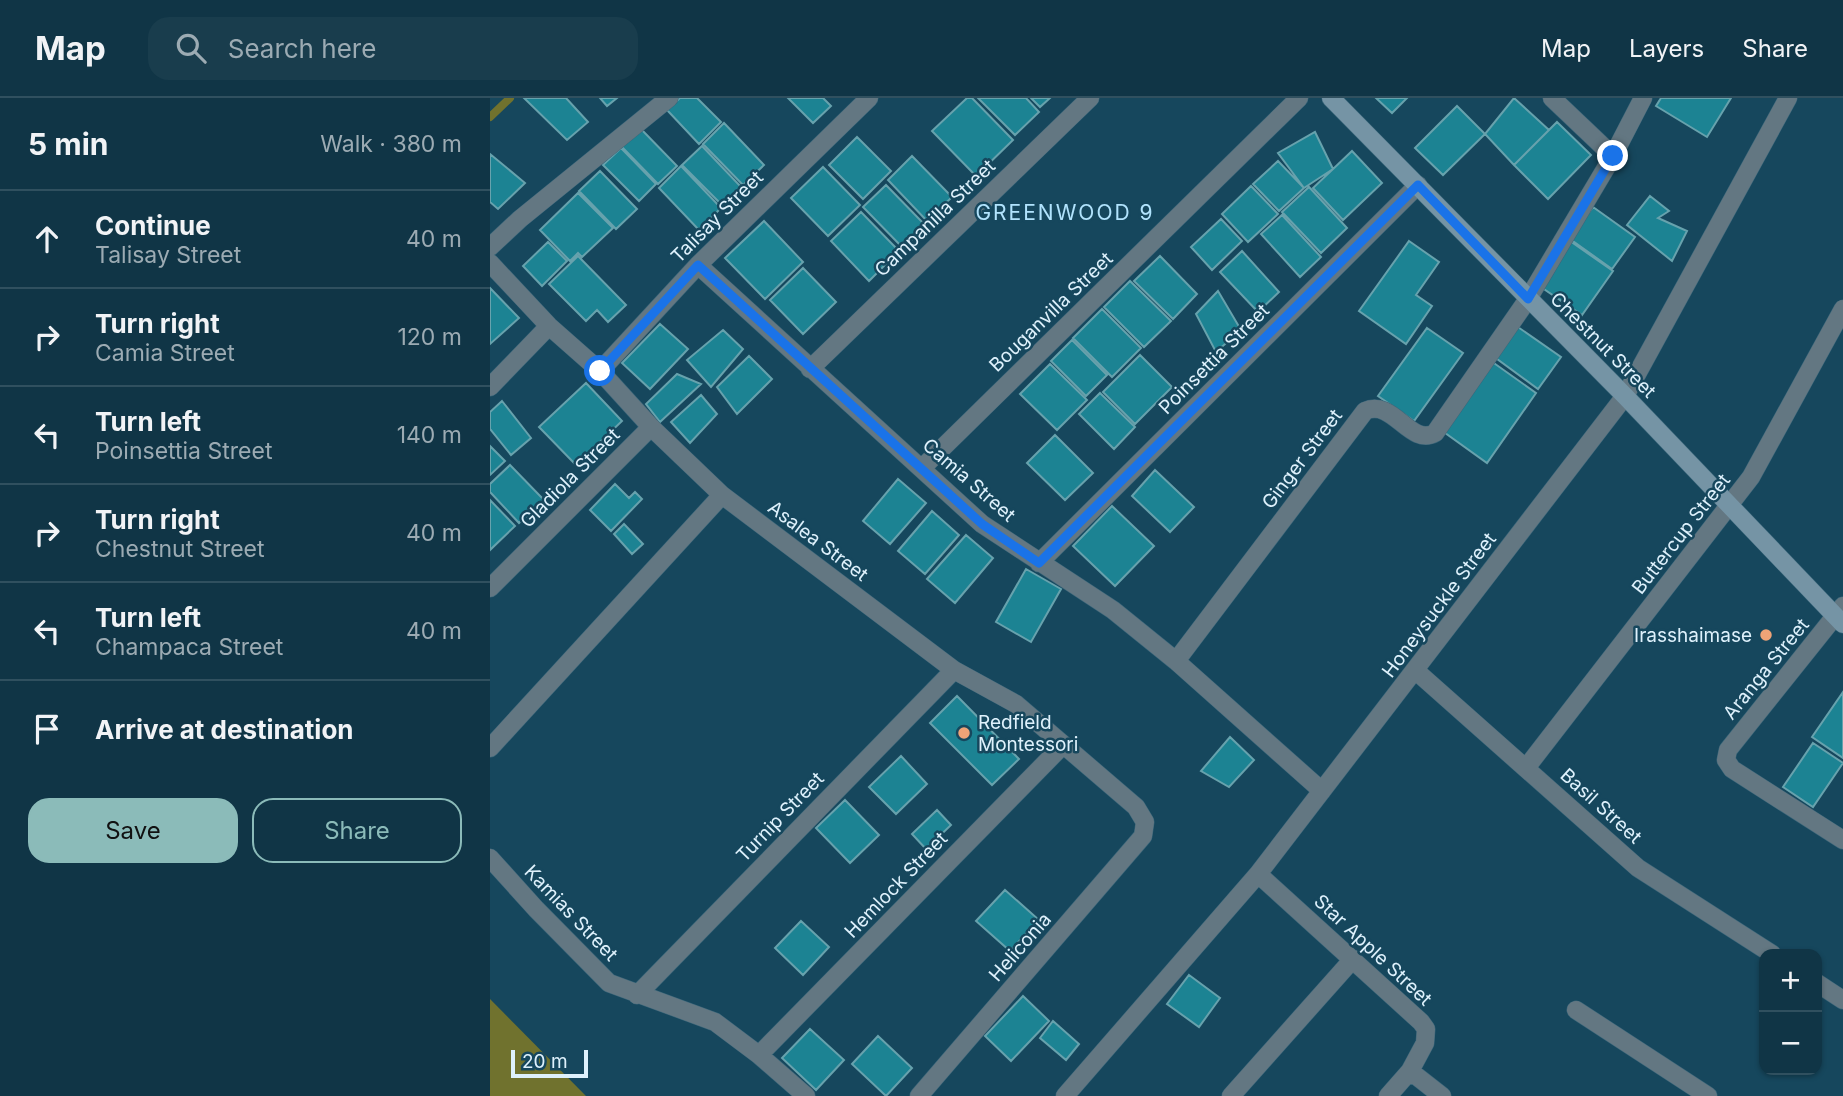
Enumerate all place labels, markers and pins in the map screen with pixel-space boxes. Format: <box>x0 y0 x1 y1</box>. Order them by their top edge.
place label: Irasshaimase <box>1634 624 1752 647</box>
marker: Irasshaimase <box>1758 627 1774 643</box>
place label: Redfield Montessori <box>978 711 1078 756</box>
marker: Redfield Montessori <box>956 725 972 741</box>

